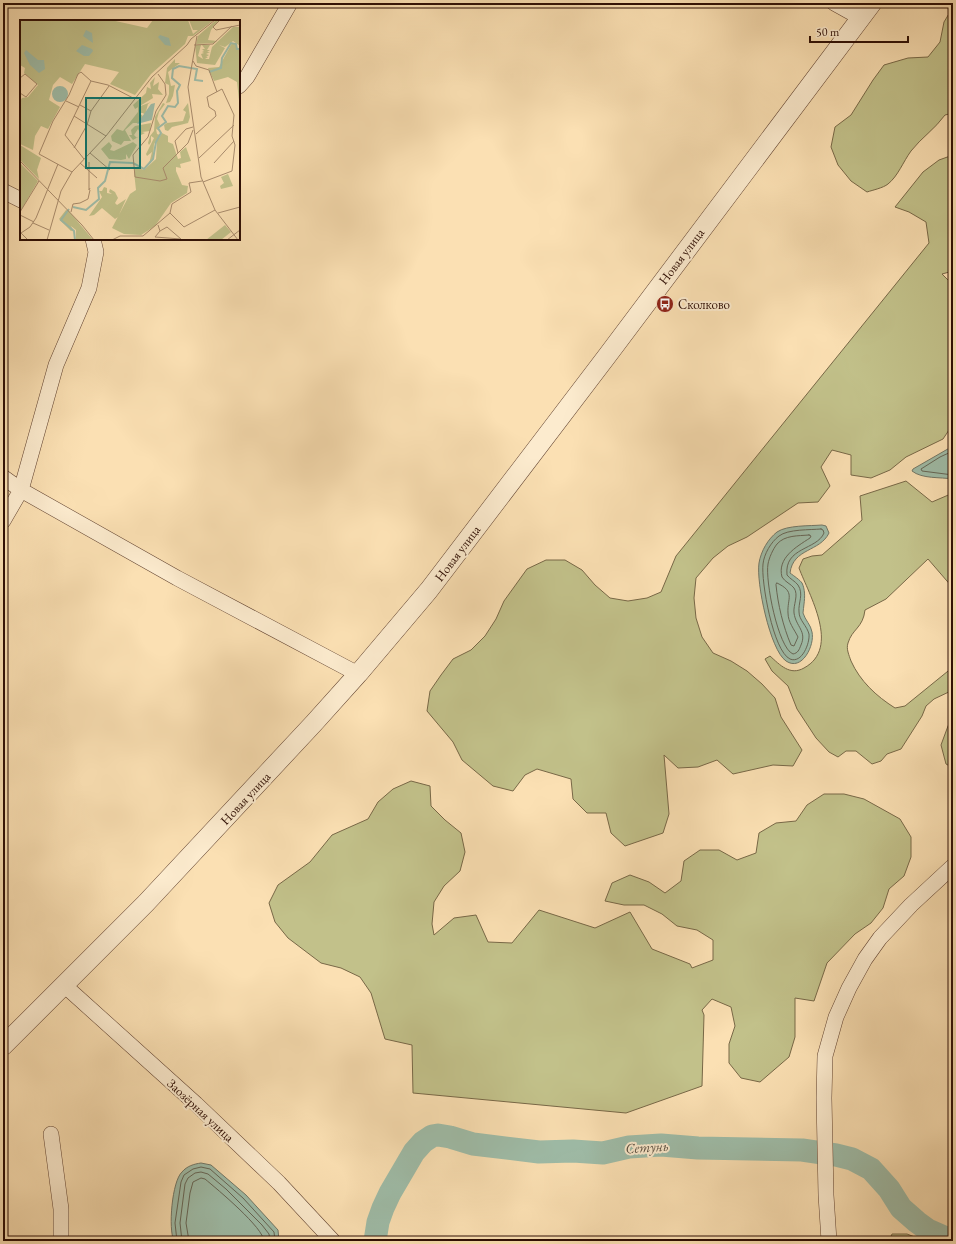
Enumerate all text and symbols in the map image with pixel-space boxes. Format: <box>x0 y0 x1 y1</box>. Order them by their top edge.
scale bar <box>810 18 908 44</box>
inset map <box>20 20 240 240</box>
text: 50 m <box>816 24 840 40</box>
street label: Новая улица <box>655 224 709 288</box>
bus stop icon: Сколково <box>655 294 675 314</box>
place label: Сколково <box>678 296 730 313</box>
street label: Новая улица <box>431 521 485 585</box>
street label: Новая улица <box>216 768 275 828</box>
street label: Заозёрная улица <box>164 1075 238 1146</box>
water label: Сетунь <box>625 1137 669 1157</box>

